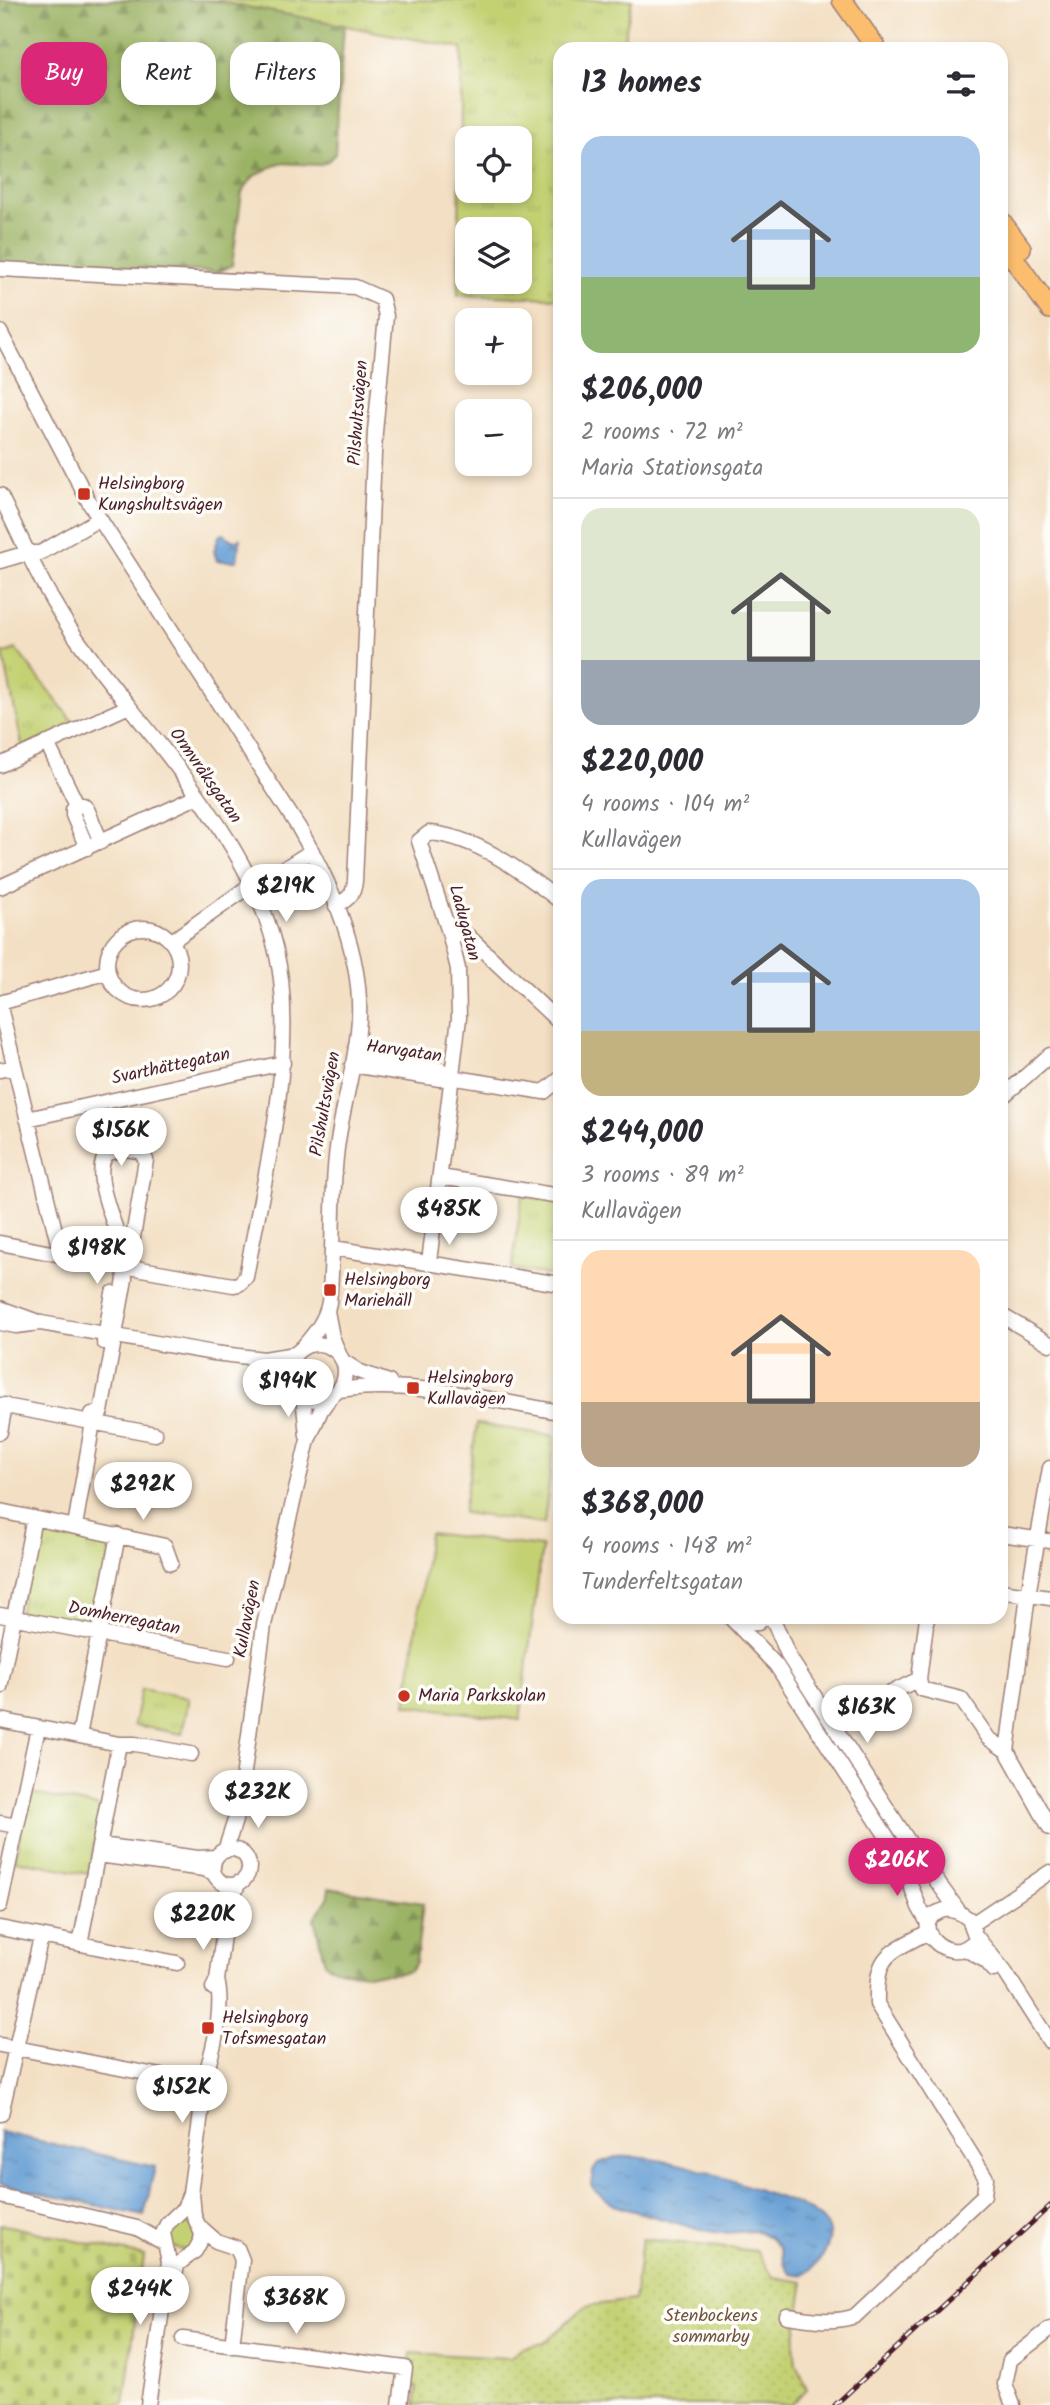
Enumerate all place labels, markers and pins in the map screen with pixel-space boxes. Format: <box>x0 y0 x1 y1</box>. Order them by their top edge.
place label: Helsingborg Kungshultsvägen <box>98 470 223 520</box>
marker: Helsingborg Kungshultsvägen <box>76 486 92 502</box>
pin: $219K <box>237 864 335 924</box>
pin: $156K <box>72 1108 170 1168</box>
pin: $485K <box>400 1188 498 1247</box>
pin: $198K <box>48 1226 146 1286</box>
place label: Helsingborg Mariehäll <box>344 1266 431 1316</box>
marker: Helsingborg Mariehäll <box>322 1282 338 1298</box>
pin: $194K <box>239 1360 337 1419</box>
place label: Helsingborg Kullavägen <box>427 1364 514 1414</box>
marker: Helsingborg Kullavägen <box>405 1380 421 1396</box>
pin: $292K <box>94 1462 192 1522</box>
place label: Maria Parkskolan <box>418 1682 546 1711</box>
pin: $163K <box>818 1686 916 1745</box>
marker: Maria Parkskolan <box>396 1688 412 1704</box>
pin: $232K <box>209 1770 307 1830</box>
pin: $206K <box>848 1839 946 1898</box>
pin: $220K <box>154 1892 252 1952</box>
place label: Helsingborg Tofsmesgatan <box>222 2004 326 2054</box>
marker: Helsingborg Tofsmesgatan <box>200 2020 216 2036</box>
pin: $152K <box>133 2066 231 2125</box>
pin: $244K <box>91 2268 189 2327</box>
pin: $368K <box>247 2276 345 2336</box>

